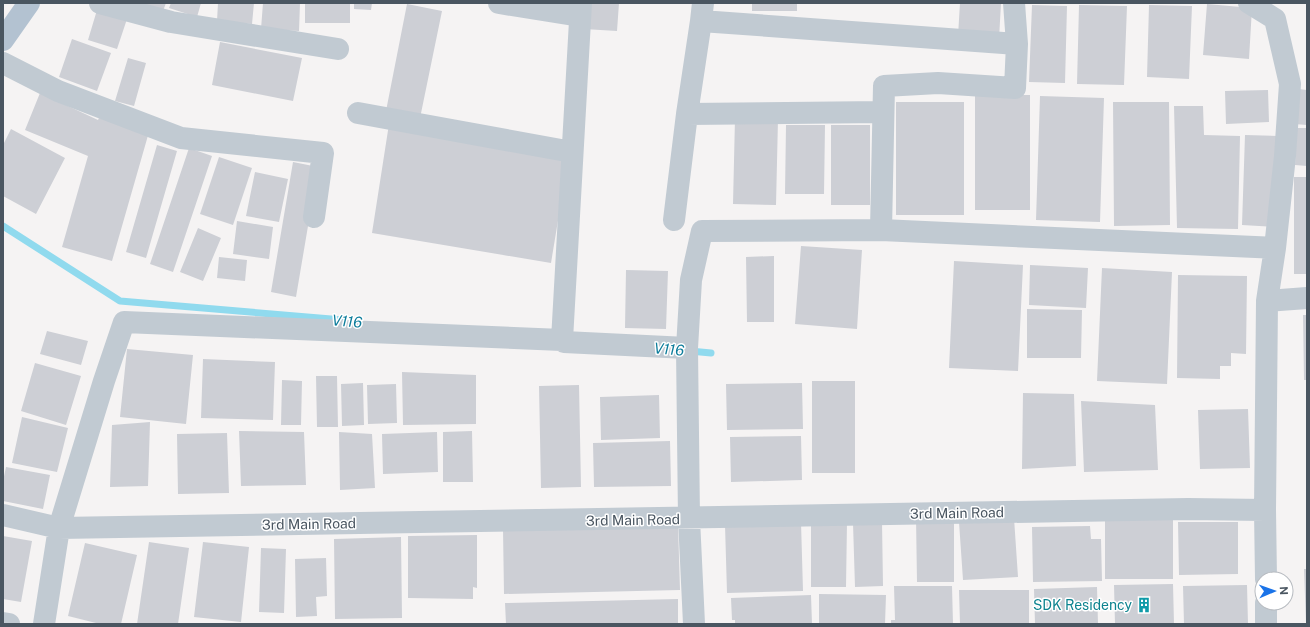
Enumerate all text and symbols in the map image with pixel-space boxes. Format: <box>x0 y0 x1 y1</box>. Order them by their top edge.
water label: V116 <box>331 311 363 331</box>
water label: V116 <box>653 339 685 359</box>
street label: 3rd Main Road <box>910 504 1004 522</box>
street label: 3rd Main Road <box>586 511 680 529</box>
street label: 3rd Main Road <box>262 515 356 533</box>
north arrow <box>1254 571 1294 611</box>
text: N <box>1278 586 1290 595</box>
building icon: SDK Residency <box>1135 596 1153 614</box>
place label: SDK Residency <box>1033 597 1133 613</box>

